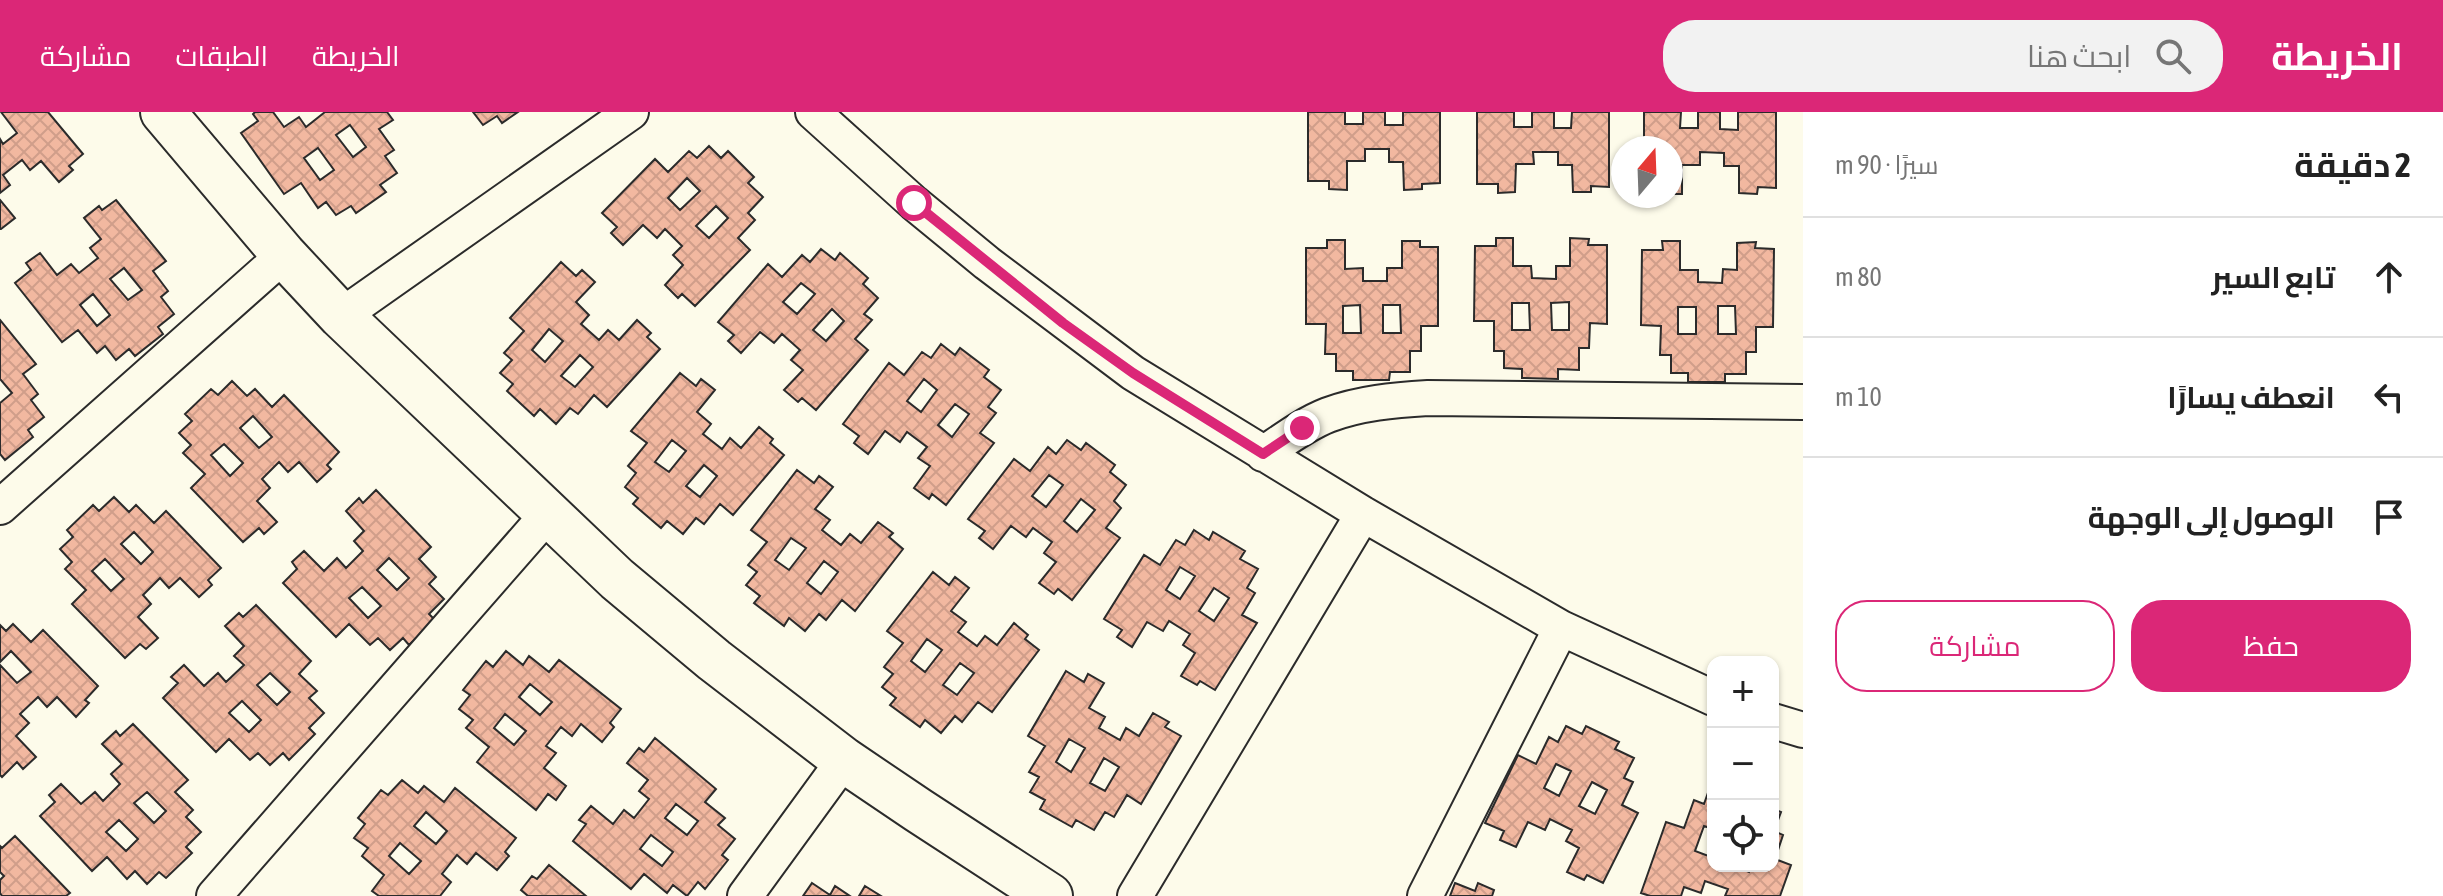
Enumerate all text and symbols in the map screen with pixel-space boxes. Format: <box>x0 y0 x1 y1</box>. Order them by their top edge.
search box <box>1663 20 2223 92</box>
icon: search <box>2151 34 2195 78</box>
text: الخريطة <box>2271 35 2403 78</box>
text: ابحث هنا <box>2027 39 2131 73</box>
text: مشاركة <box>40 40 131 72</box>
text: الطبقات <box>175 40 268 72</box>
text: الخريطة <box>312 40 399 72</box>
north arrow <box>1611 136 1683 208</box>
text: 2 دقيقة <box>2294 145 2411 184</box>
text: سيرًا · 90 m <box>1835 150 1938 180</box>
route start <box>896 185 932 221</box>
icon: ahead <box>2367 255 2411 299</box>
text: تابع السير <box>2212 260 2335 294</box>
text: 80 m <box>1835 262 1882 292</box>
icon: left <box>2367 375 2411 419</box>
text: انعطف يسارًا <box>2167 380 2335 414</box>
text: 10 m <box>1835 382 1882 412</box>
route end <box>1284 410 1320 446</box>
icon: arrive <box>2367 495 2411 539</box>
text: الوصول إلى الوجهة <box>2088 500 2335 534</box>
button: مشاركة <box>1835 600 2115 692</box>
button: حفظ <box>2131 600 2411 692</box>
map controls <box>1707 656 1779 872</box>
button: + <box>1707 656 1779 728</box>
button: − <box>1707 728 1779 800</box>
button: locate <box>1707 800 1779 872</box>

